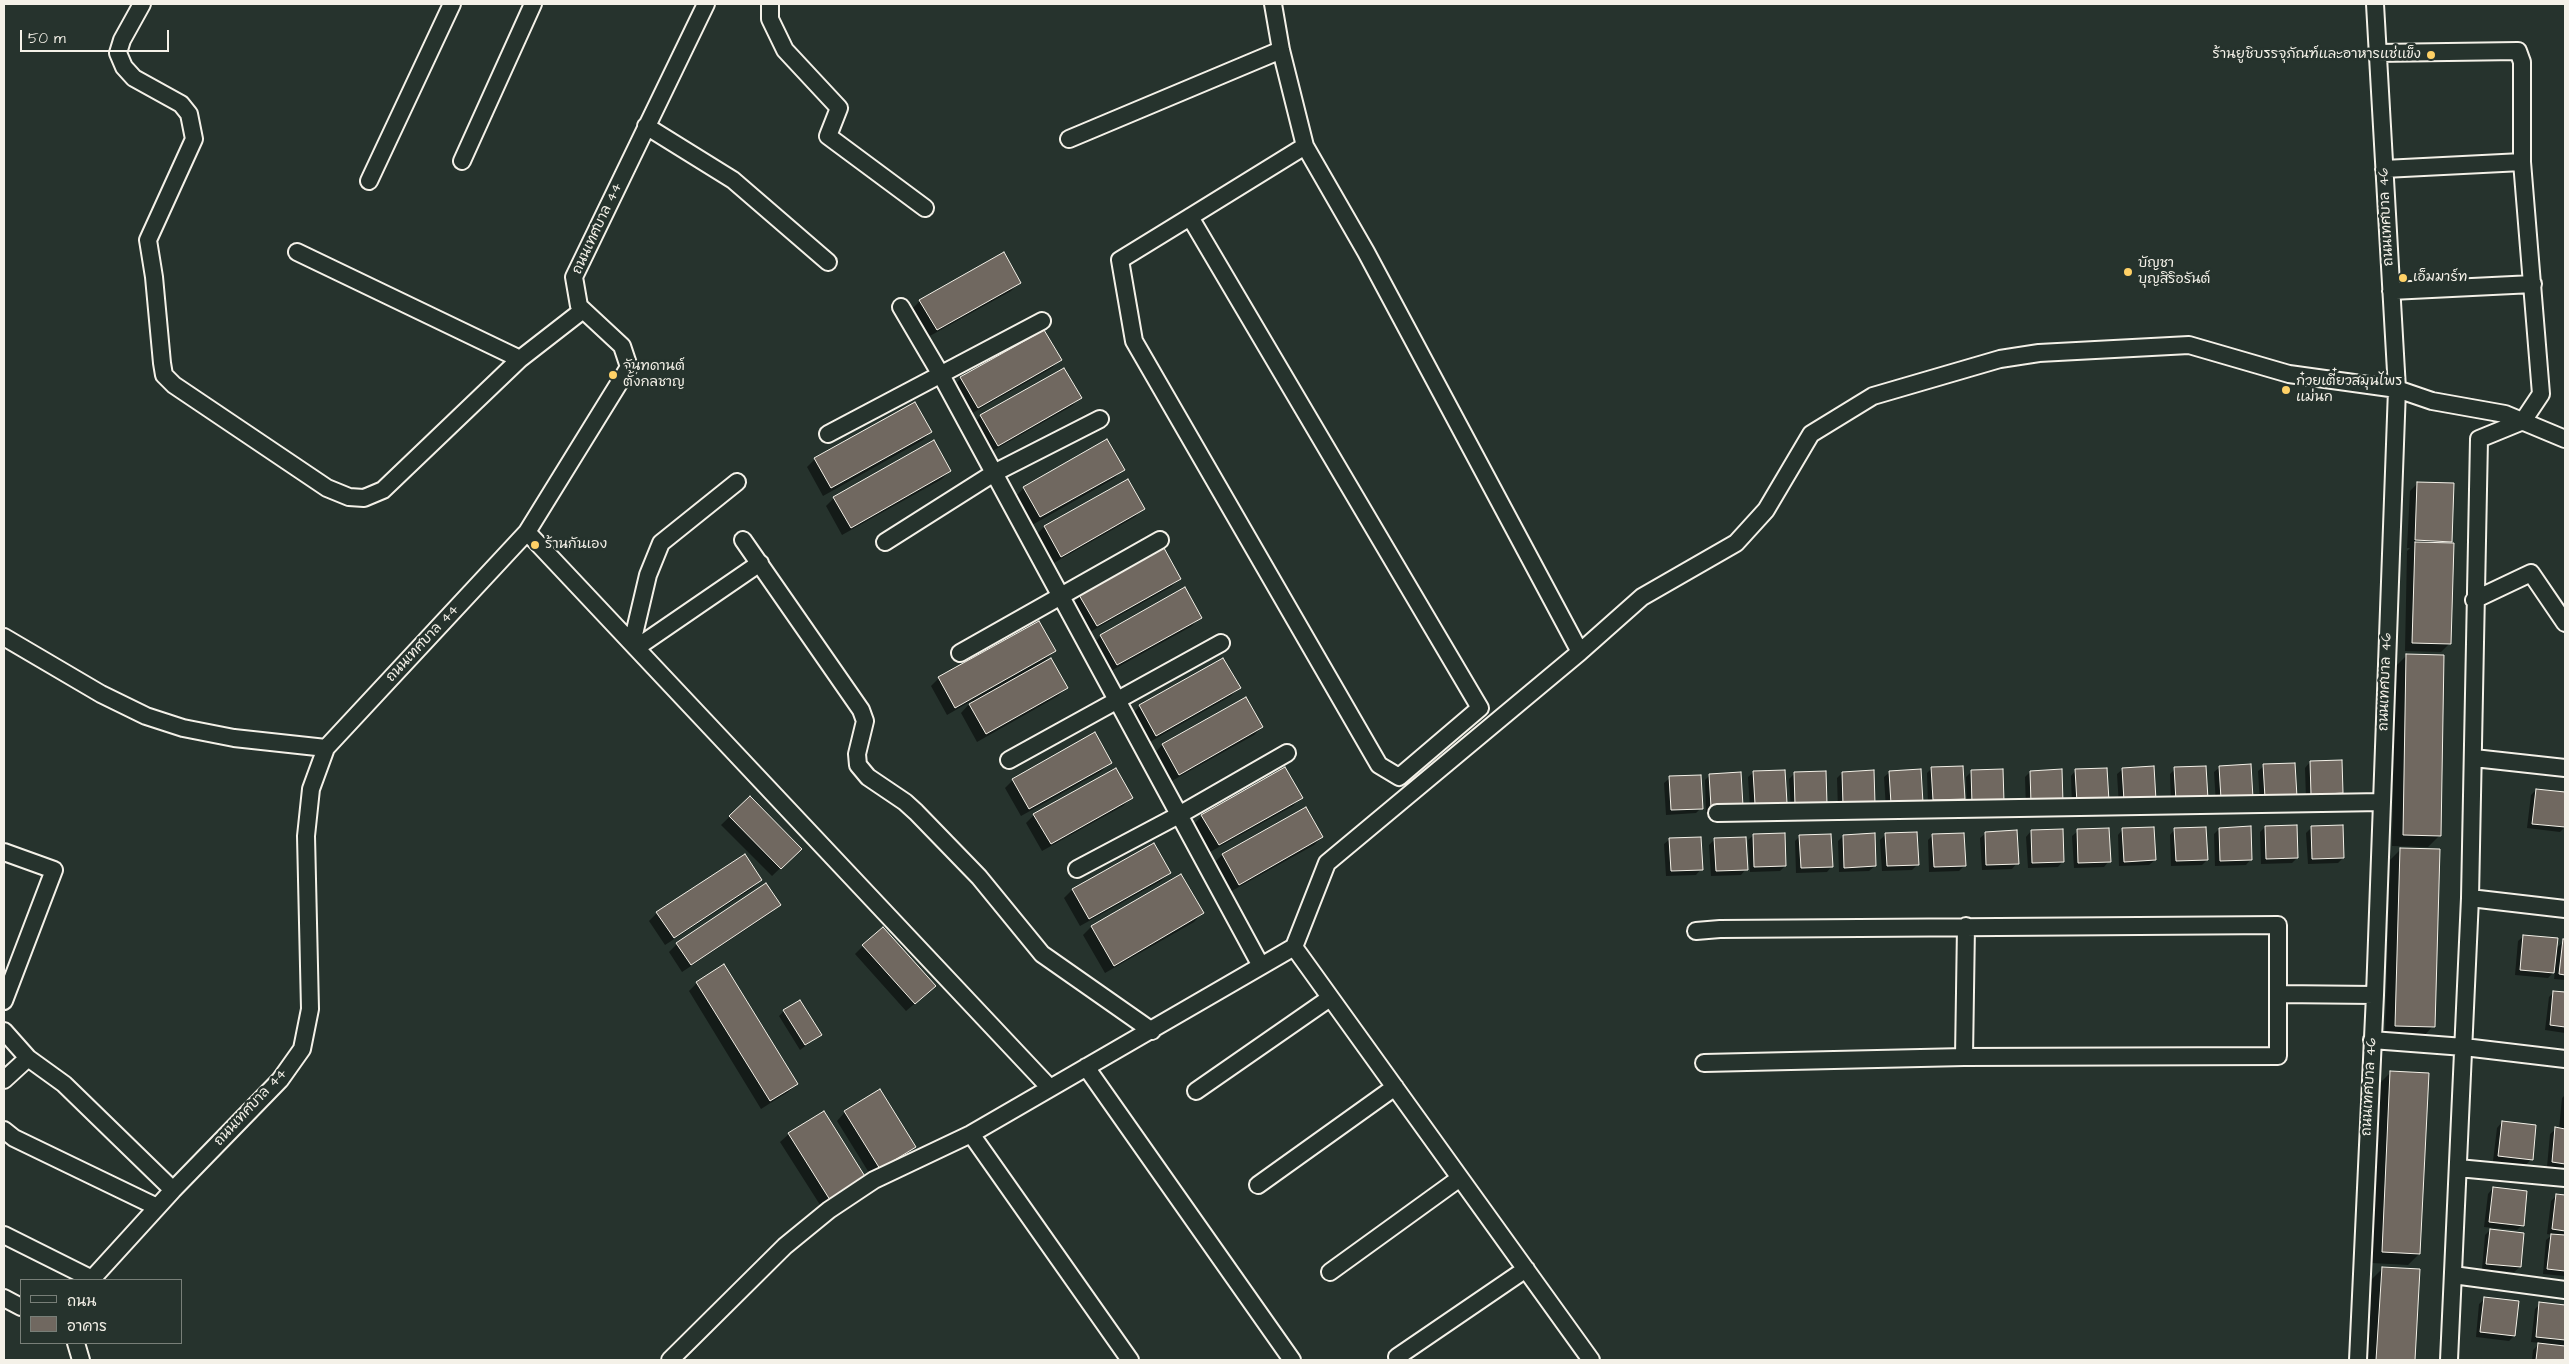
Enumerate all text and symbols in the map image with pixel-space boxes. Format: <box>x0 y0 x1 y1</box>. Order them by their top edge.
scale bar <box>22 20 171 52</box>
text: 50 m <box>28 28 66 49</box>
place label: ร้านยูชิบรรจุภัณฑ์และอาหารแช่แข็ง <box>2213 47 2421 63</box>
marker: ร้านยูชิบรรจุภัณฑ์และอาหารแช่แข็ง <box>2425 49 2437 61</box>
street label: ถนนเทศบาล 46 <box>2376 168 2398 266</box>
street label: ถนนเทศบาล 44 <box>569 181 627 277</box>
place label: บัญชา บุญสิริอรันต์ <box>2138 256 2210 288</box>
marker: บัญชา บุญสิริอรันต์ <box>2122 266 2134 278</box>
place label: เอ็มมาร์ท <box>2413 270 2468 286</box>
marker: เอ็มมาร์ท <box>2397 272 2409 284</box>
place label: จันทดานต์ ตั้งกลชาญ <box>623 359 685 392</box>
marker: จันทดานต์ ตั้งกลชาญ <box>607 369 619 381</box>
place label: ก๋วยเตี๋ยวสมุนไพร แม่นก <box>2296 374 2402 407</box>
marker: ก๋วยเตี๋ยวสมุนไพร แม่นก <box>2280 384 2292 396</box>
place label: ร้านกันเอง <box>545 537 607 553</box>
marker: ร้านกันเอง <box>529 539 541 551</box>
street label: ถนนเทศบาล 44 <box>383 602 463 686</box>
street label: ถนนเทศบาล 46 <box>2376 633 2396 731</box>
street label: ถนนเทศบาล 46 <box>2359 1038 2381 1136</box>
street label: ถนนเทศบาล 44 <box>211 1066 291 1150</box>
legend <box>20 1279 182 1344</box>
text: ถนน <box>67 1291 96 1312</box>
text: อาคาร <box>67 1316 107 1337</box>

